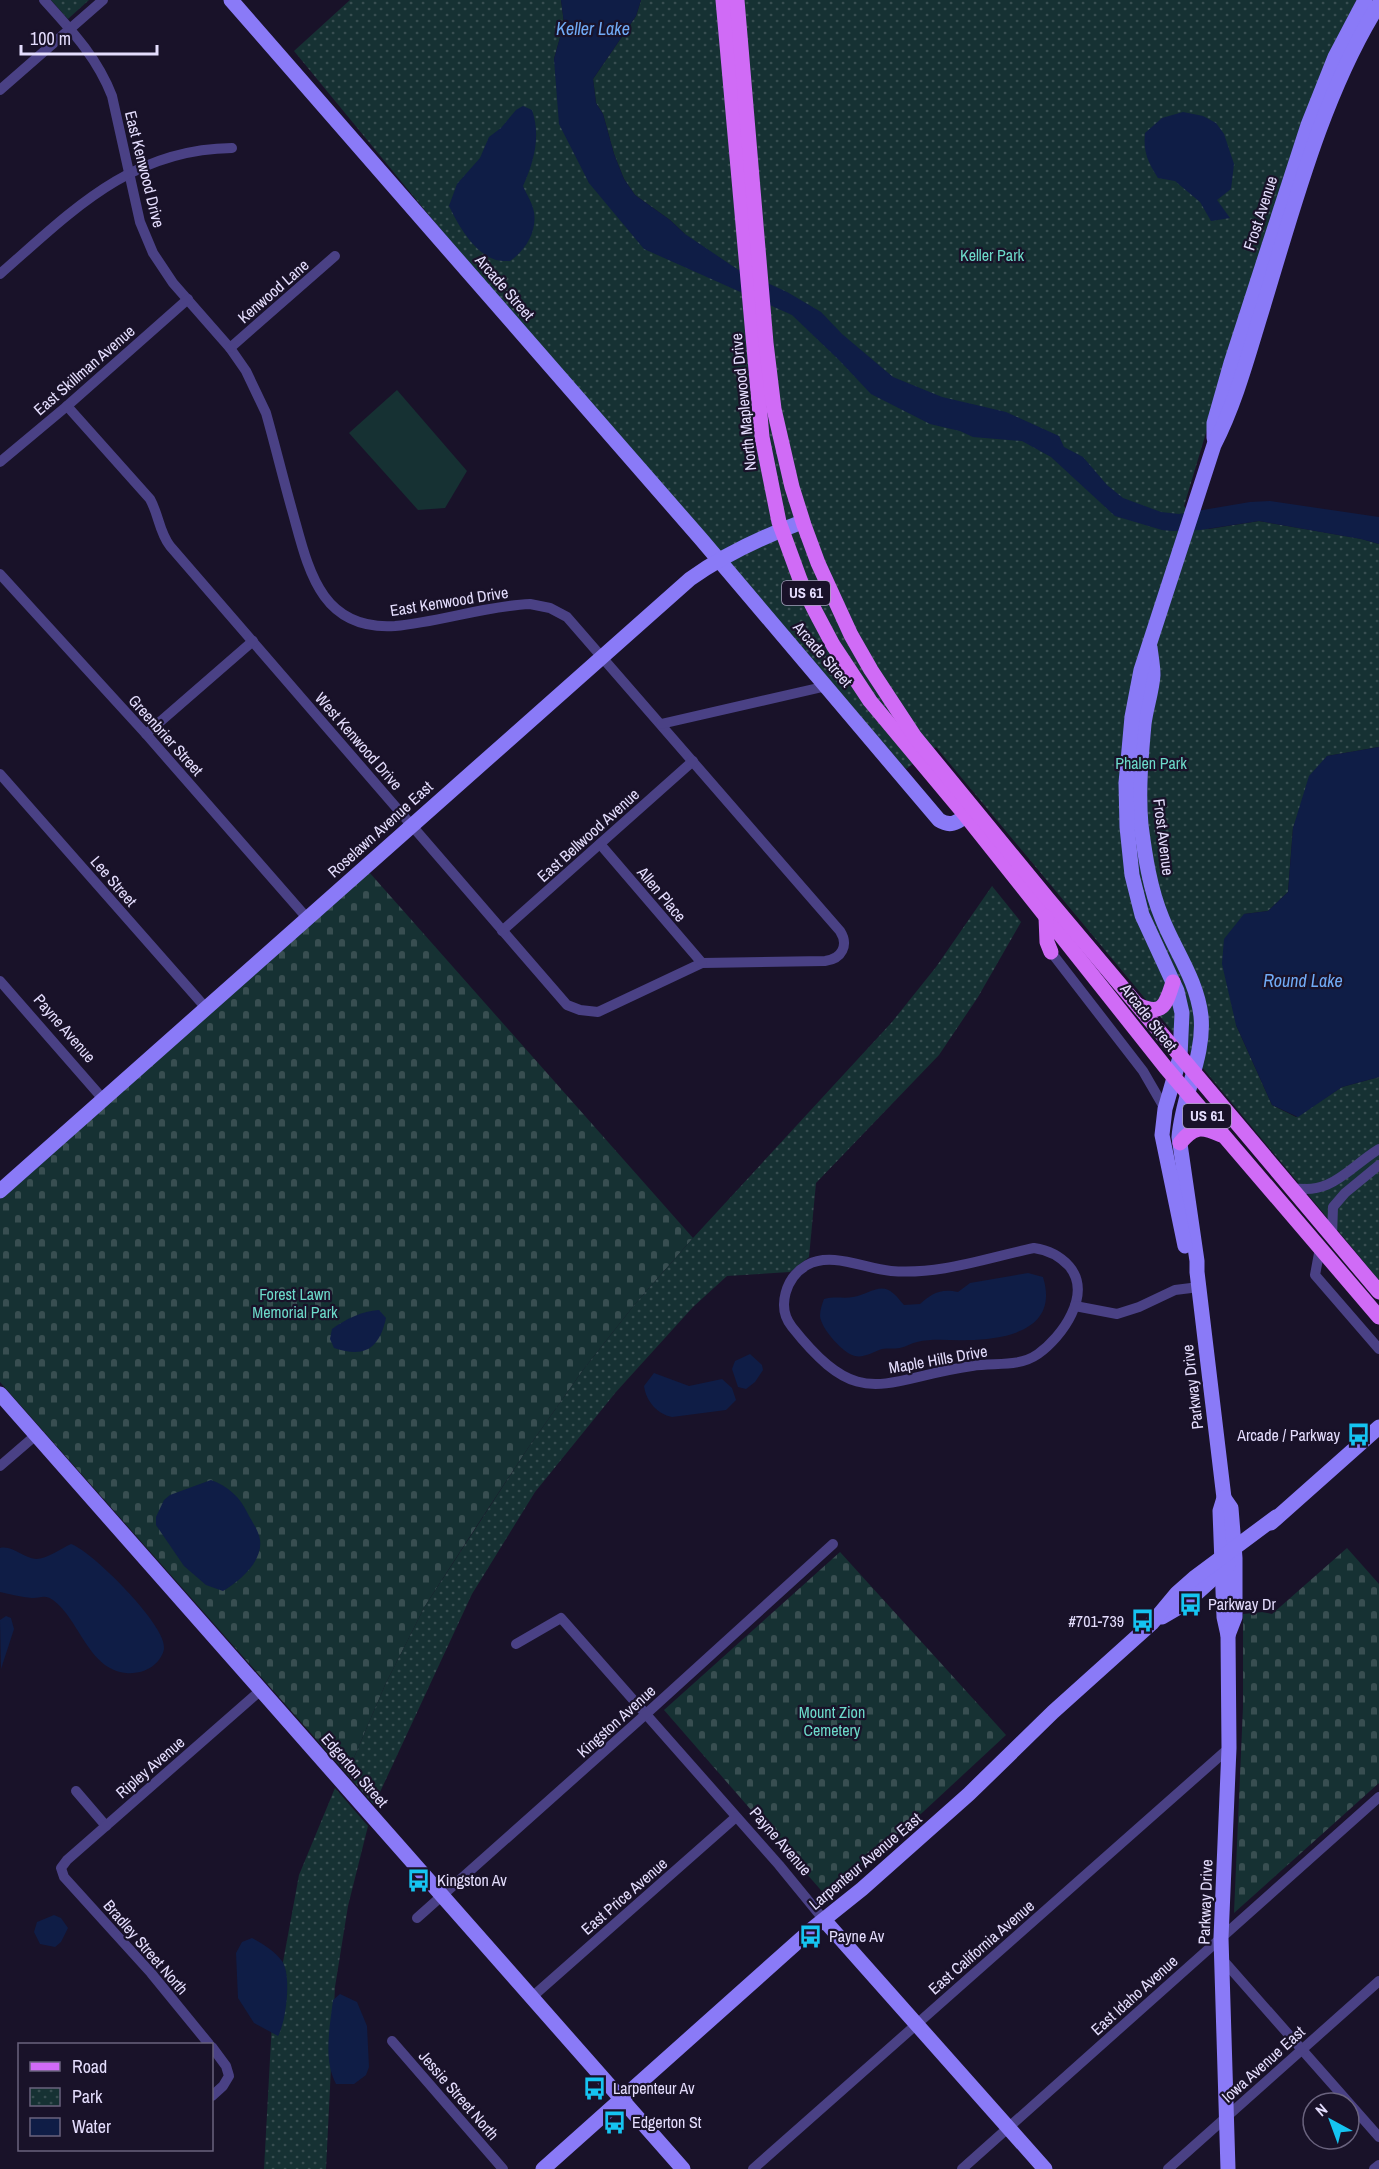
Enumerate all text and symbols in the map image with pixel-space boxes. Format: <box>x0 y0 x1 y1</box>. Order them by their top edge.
water label: Keller Lake <box>556 16 630 41</box>
scale bar <box>21 18 158 56</box>
text: 100 m <box>30 26 71 51</box>
street label: East Kenwood Drive <box>120 108 170 230</box>
street label: Frost Avenue <box>1238 173 1282 253</box>
park label: Keller Park <box>960 244 1025 266</box>
street label: Arcade Street <box>470 249 540 325</box>
street label: Kenwood Lane <box>233 254 313 328</box>
street label: East Skillman Avenue <box>29 320 139 420</box>
street label: North Maplewood Drive <box>725 332 761 472</box>
street label: East Kenwood Drive <box>388 581 510 621</box>
road number: US 61 <box>782 581 830 605</box>
street label: Arcade Street <box>788 616 858 692</box>
street label: West Kenwood Drive <box>310 687 408 795</box>
street label: Greenbrier Street <box>124 690 209 781</box>
park label: Phalen Park <box>1115 752 1187 774</box>
street label: Roselawn Avenue East <box>323 776 438 882</box>
street label: East Bellwood Avenue <box>532 783 644 887</box>
street label: Frost Avenue <box>1148 797 1180 877</box>
street label: Lee Street <box>86 851 142 911</box>
street label: Allen Place <box>632 861 692 926</box>
water label: Round Lake <box>1263 968 1343 993</box>
street label: Arcade Street <box>1115 978 1183 1056</box>
street label: Payne Avenue <box>29 989 101 1067</box>
road number: US 61 <box>1183 1104 1231 1128</box>
park label: Forest Lawn Memorial Park <box>252 1283 338 1323</box>
street label: Maple Hills Drive <box>887 1339 989 1379</box>
street label: Parkway Drive <box>1176 1343 1208 1431</box>
bus stop icon: Arcade / Parkway <box>1345 1422 1371 1448</box>
place label: Arcade / Parkway <box>1236 1424 1340 1446</box>
bus stop icon: Parkway Dr <box>1177 1591 1203 1617</box>
place label: Parkway Dr <box>1208 1593 1276 1615</box>
bus stop icon: #701-739 <box>1129 1608 1155 1634</box>
place label: #701-739 <box>1069 1610 1124 1632</box>
street label: Kingston Avenue <box>572 1680 660 1762</box>
park label: Mount Zion Cemetery <box>799 1701 865 1741</box>
street label: Edgerton Street <box>317 1728 394 1812</box>
street label: Ripley Avenue <box>111 1731 189 1803</box>
street label: Payne Avenue <box>745 1802 817 1880</box>
street label: Larpenteur Avenue East <box>804 1807 926 1915</box>
street label: East Price Avenue <box>576 1852 672 1940</box>
street label: Parkway Drive <box>1193 1859 1217 1945</box>
bus stop icon: Kingston Av <box>406 1867 432 1893</box>
place label: Kingston Av <box>437 1869 507 1891</box>
street label: Bradley Street North <box>99 1895 193 1999</box>
street label: East California Avenue <box>923 1895 1039 1999</box>
bus stop icon: Payne Av <box>798 1923 824 1949</box>
place label: Payne Av <box>829 1925 885 1947</box>
street label: East Idaho Avenue <box>1086 1950 1182 2040</box>
street label: Iowa Avenue East <box>1217 2021 1310 2107</box>
legend <box>18 2043 213 2151</box>
street label: Jessie Street North <box>414 2045 504 2145</box>
text: Road <box>72 2054 107 2079</box>
bus stop icon: Larpenteur Av <box>582 2075 608 2101</box>
place label: Larpenteur Av <box>613 2077 695 2099</box>
text: Park <box>72 2084 103 2109</box>
north arrow <box>1301 2091 1361 2151</box>
text: N <box>1310 2098 1332 2121</box>
bus stop icon: Edgerton St <box>601 2109 627 2135</box>
place label: Edgerton St <box>632 2111 702 2133</box>
text: Water <box>72 2114 111 2139</box>

